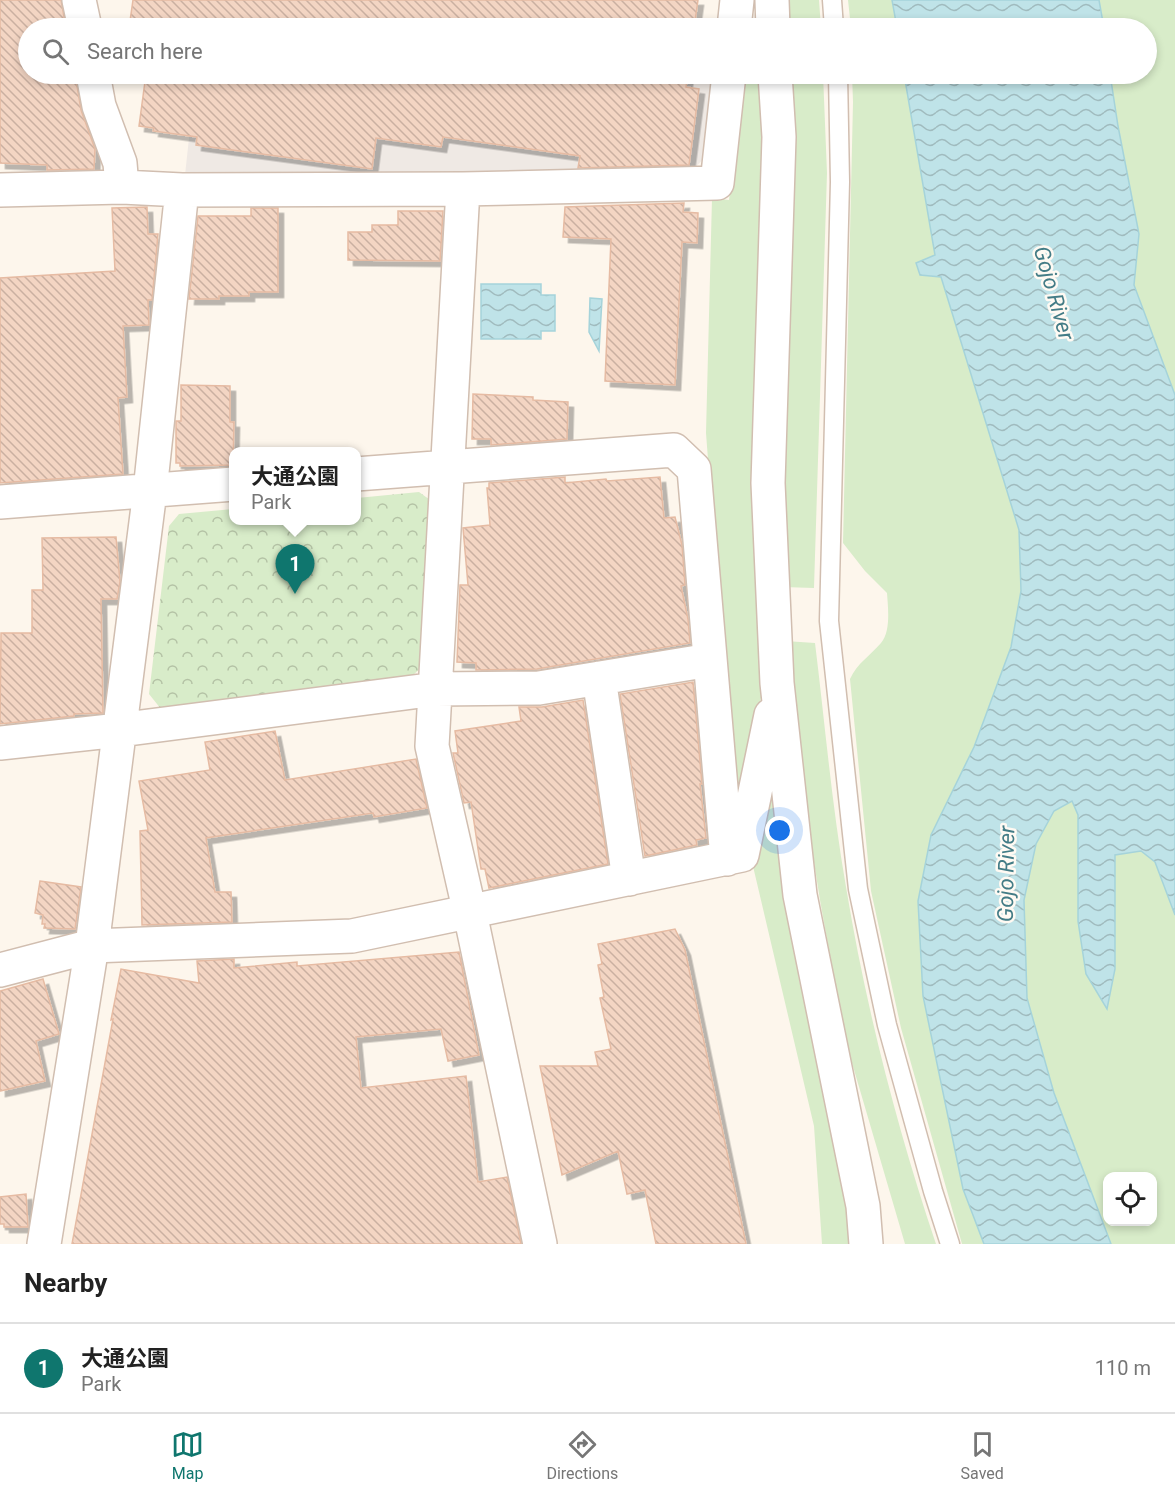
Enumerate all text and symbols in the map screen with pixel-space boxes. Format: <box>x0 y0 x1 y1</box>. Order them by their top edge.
search box <box>18 18 1157 84</box>
icon: search <box>39 35 72 68</box>
text: Search here <box>87 39 203 64</box>
water label: Gojo River <box>1029 243 1080 344</box>
popup <box>229 447 361 525</box>
text: 大通公園 <box>251 464 339 489</box>
text: Park <box>251 490 291 514</box>
pin: 1 <box>276 544 314 594</box>
your location <box>765 816 794 845</box>
water label: Gojo River <box>993 825 1019 922</box>
map controls <box>1103 1172 1157 1226</box>
button: locate <box>1103 1172 1157 1226</box>
text: Nearby <box>24 1268 107 1298</box>
text: 大通公園 <box>81 1346 169 1371</box>
text: 1 <box>38 1356 49 1380</box>
text: 110 m <box>1095 1356 1151 1380</box>
text: Park <box>81 1372 121 1396</box>
tab: Map <box>171 1428 204 1483</box>
tab: Directions <box>546 1428 618 1483</box>
tab: Saved <box>961 1428 1004 1483</box>

